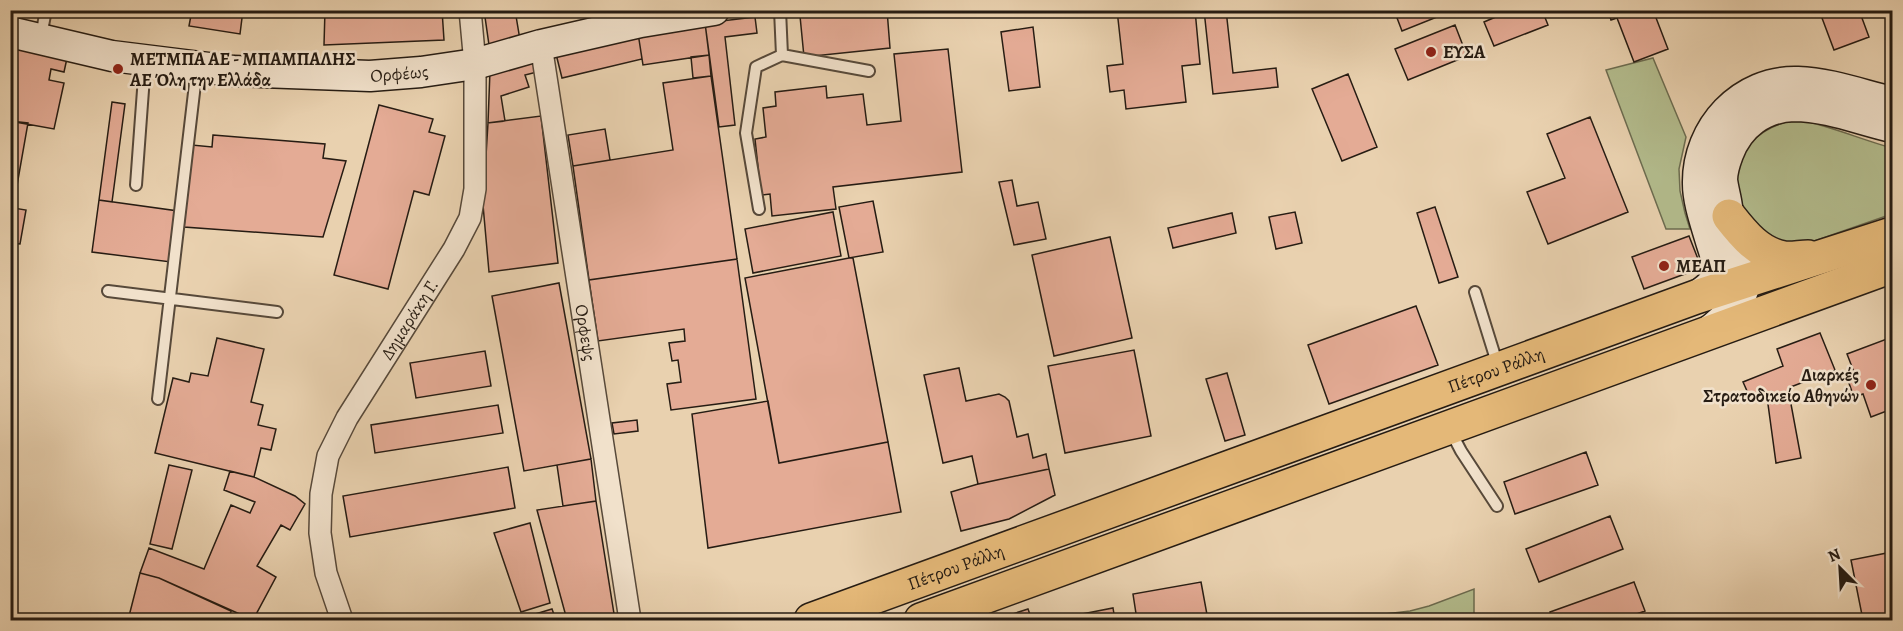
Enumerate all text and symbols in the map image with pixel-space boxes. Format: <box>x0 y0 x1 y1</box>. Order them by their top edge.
place label: ΕΥΣΑ <box>1443 40 1486 64</box>
marker: ΕΥΣΑ <box>1424 45 1438 59</box>
place label: ΜΕΤΜΠΑ ΑΕ - ΜΠΑΜΠΑΛΗΣ ΑΕ Όλη την Ελλάδα <box>129 47 356 92</box>
street label: Ορφέως <box>369 59 430 88</box>
marker: ΜΕΤΜΠΑ ΑΕ - ΜΠΑΜΠΑΛΗΣ ΑΕ Όλη την Ελλάδα <box>111 62 125 76</box>
place label: ΜΕΑΠ <box>1676 254 1726 278</box>
marker: ΜΕΑΠ <box>1657 259 1671 273</box>
street label: Δημαράκη Γ. <box>375 274 444 364</box>
street label: Ορφεψς <box>569 303 602 363</box>
street label: Πέτρου Ράλλη <box>1444 341 1547 399</box>
place label: Διαρκές Στρατοδικείο Αθηνών <box>1703 363 1860 408</box>
marker: Διαρκές Στρατοδικείο Αθηνών <box>1864 378 1878 392</box>
north arrow <box>1810 538 1870 598</box>
street label: Πέτρου Ράλλη <box>904 539 1007 596</box>
text: N <box>1825 543 1844 568</box>

